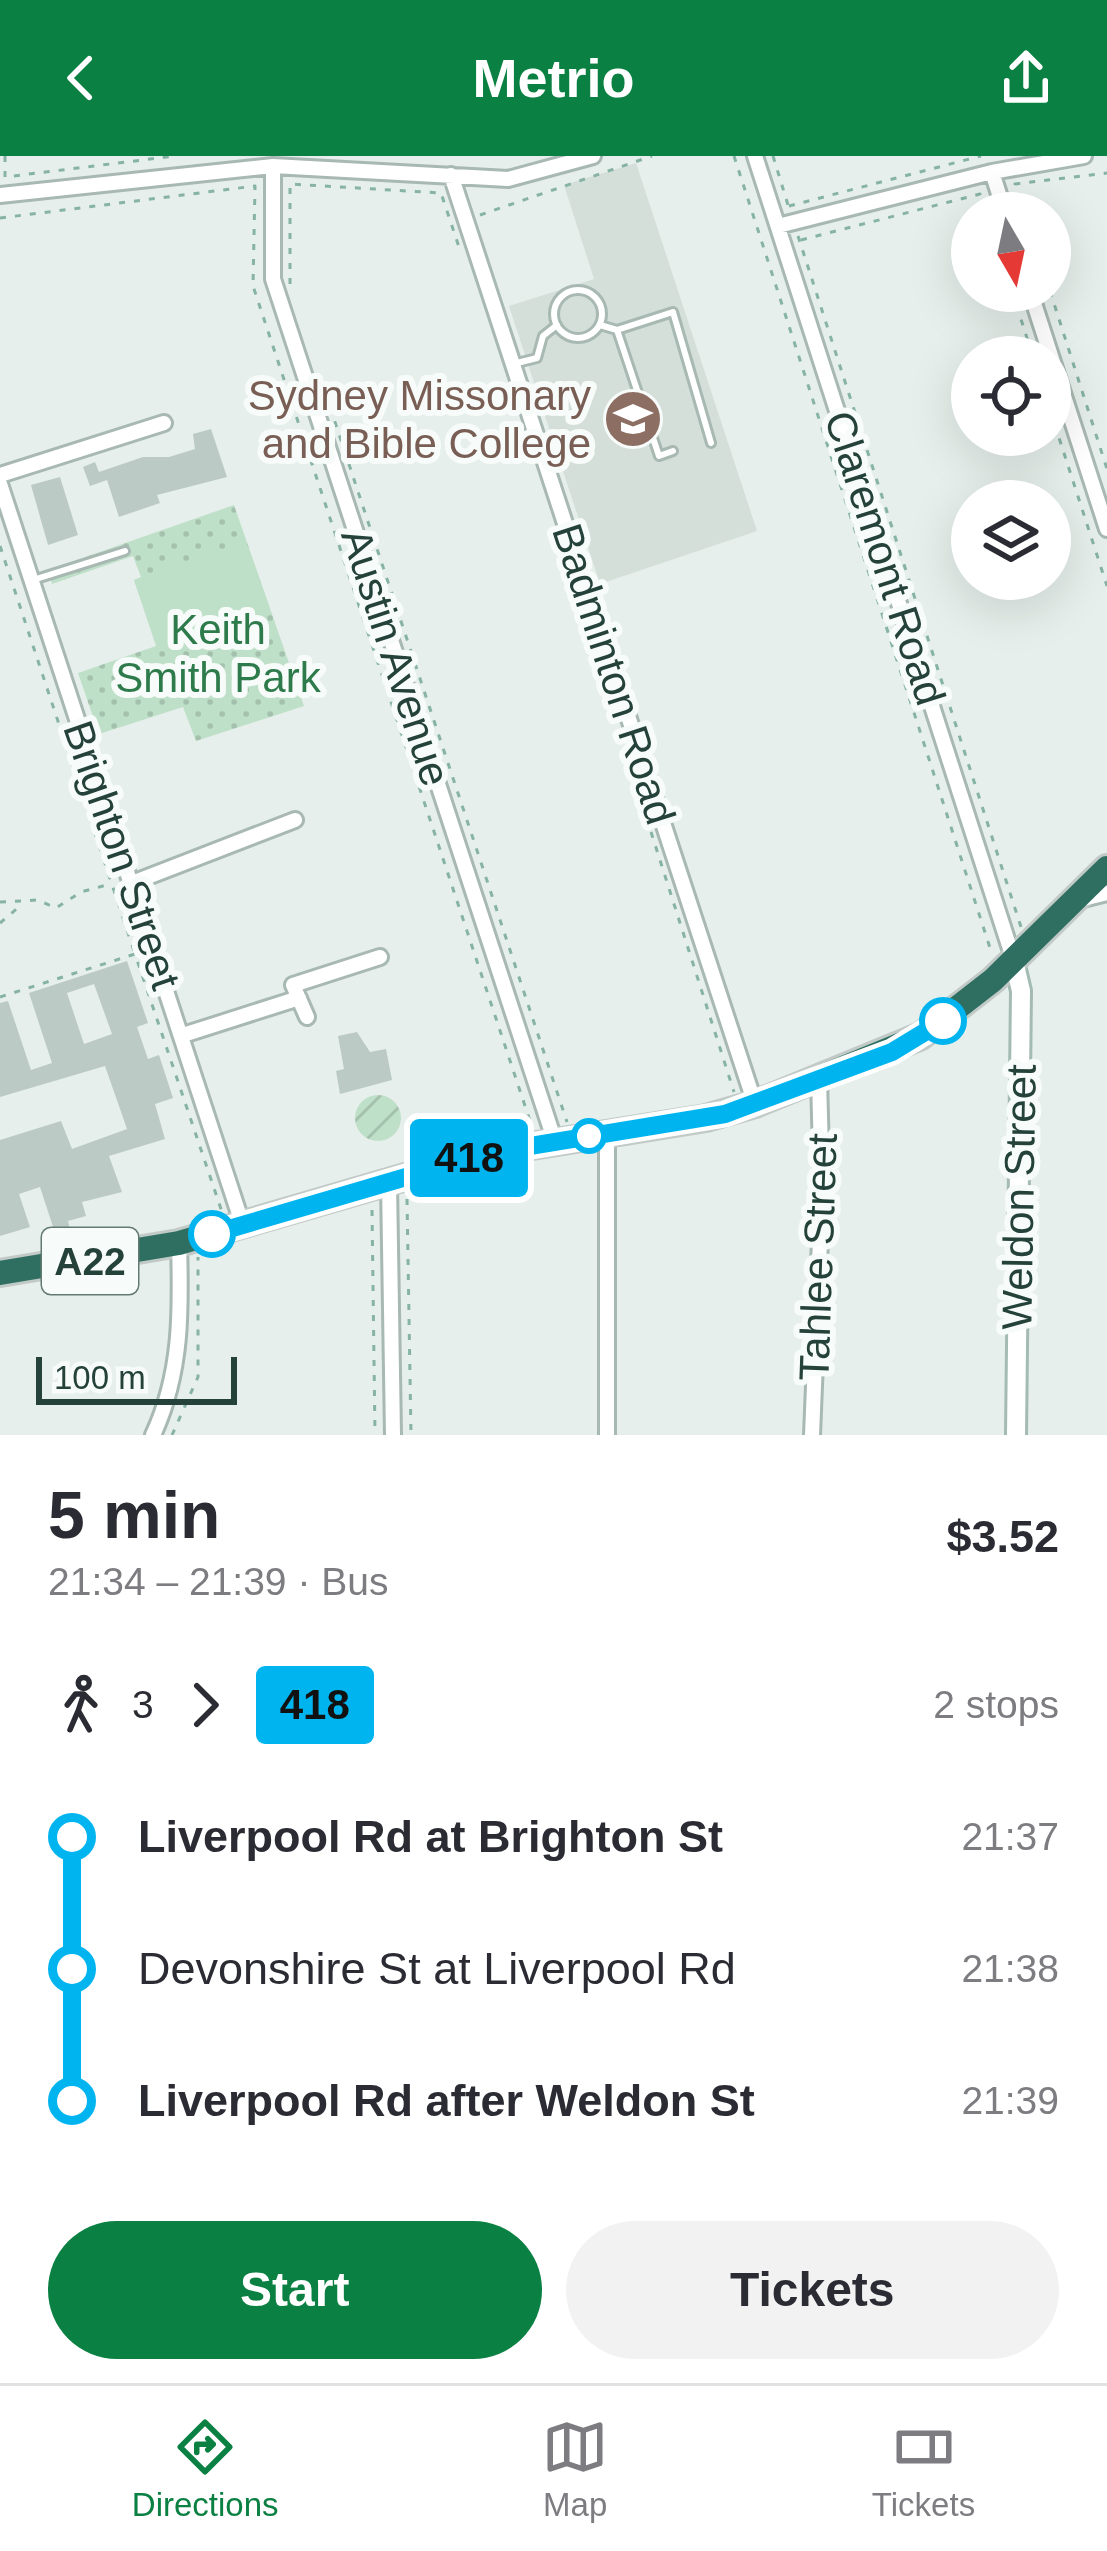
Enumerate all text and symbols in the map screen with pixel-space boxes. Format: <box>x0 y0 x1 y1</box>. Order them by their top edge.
icon: back <box>48 45 114 111</box>
icon: share <box>993 45 1059 111</box>
text: Metrio <box>473 48 635 108</box>
north arrow <box>951 192 1071 312</box>
map controls <box>951 192 1071 600</box>
button: locate <box>951 336 1071 456</box>
place label: Sydney Missonary and Bible College <box>248 372 591 467</box>
school or university icon: Sydney Missonary and Bible College <box>602 388 664 450</box>
street label: Claremont Road <box>815 405 955 711</box>
button: layers <box>951 480 1071 600</box>
street label: Badminton Road <box>543 518 685 830</box>
street label: Austin Avenue <box>332 522 460 792</box>
park label: Keith Smith Park <box>115 606 322 701</box>
street label: Brighton Street <box>54 715 190 995</box>
unlabelled marker <box>921 999 965 1043</box>
street label: Weldon Street <box>993 1064 1045 1330</box>
line badge: 418 <box>400 1119 538 1197</box>
unlabelled marker <box>573 1120 605 1152</box>
street label: Tahlee Street <box>790 1132 846 1381</box>
text: 418 <box>434 1134 504 1181</box>
unlabelled marker <box>190 1212 234 1256</box>
road number: A22 <box>42 1228 138 1294</box>
scale bar <box>36 1351 237 1404</box>
text: 100 m <box>54 1359 146 1396</box>
text: 5 min <box>48 1478 220 1552</box>
text: $3.52 <box>946 1511 1059 1562</box>
text: 21:34 – 21:39 · Bus <box>48 1560 388 1603</box>
icon: walk <box>48 1672 114 1738</box>
icon: forward <box>172 1672 238 1738</box>
text: 418 <box>280 1681 350 1728</box>
text: 3 <box>132 1683 154 1726</box>
text: 2 stops <box>933 1683 1059 1726</box>
text: Liverpool Rd at Brighton St <box>138 1811 723 1862</box>
text: 21:37 <box>961 1815 1059 1858</box>
text: Devonshire St at Liverpool Rd <box>138 1943 736 1994</box>
text: 21:38 <box>961 1947 1059 1990</box>
text: Liverpool Rd after Weldon St <box>138 2075 755 2126</box>
text: 21:39 <box>961 2079 1059 2122</box>
button: Start <box>48 2221 542 2359</box>
button: Tickets <box>566 2221 1059 2359</box>
tab: Directions <box>132 2414 279 2524</box>
tab: Map <box>542 2414 608 2524</box>
tab: Tickets <box>872 2414 975 2524</box>

